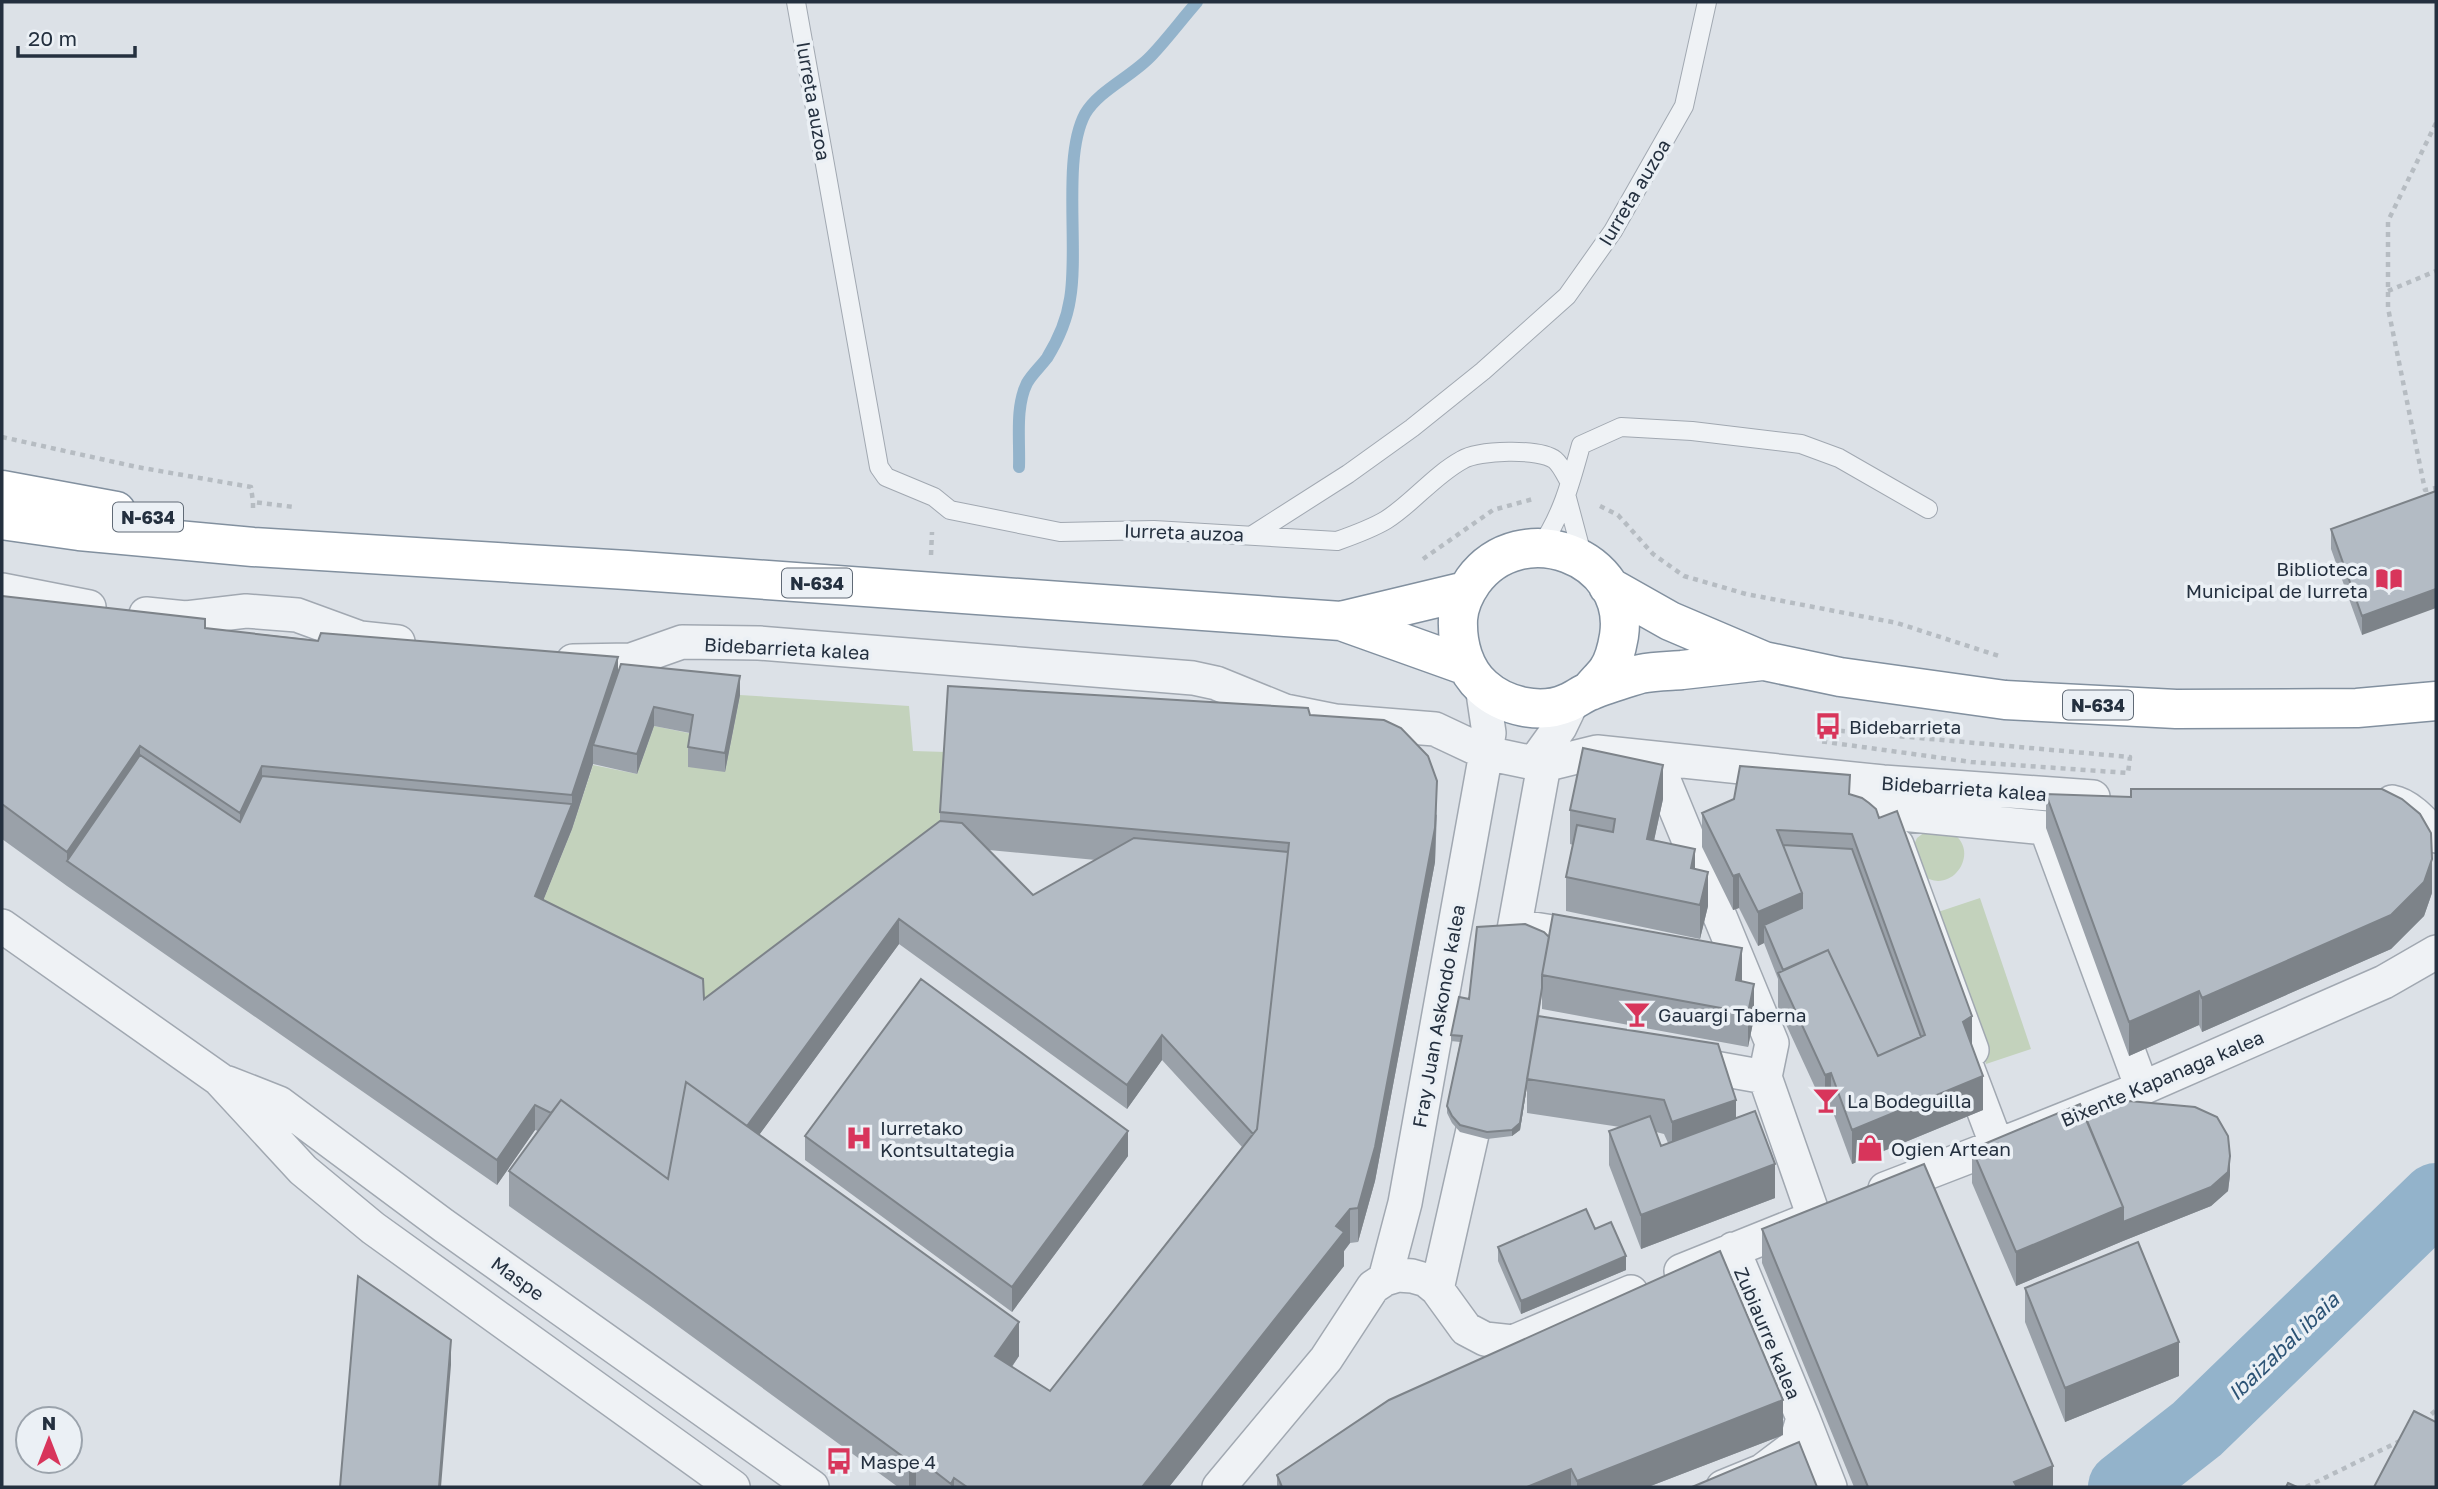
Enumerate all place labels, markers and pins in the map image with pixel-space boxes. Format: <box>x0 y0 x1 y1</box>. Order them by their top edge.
place label: Biblioteca Municipal de Iurreta <box>2186 557 2368 602</box>
library icon: Biblioteca Municipal de Iurreta <box>2374 564 2404 594</box>
bus stop icon: Bidebarrieta <box>1813 711 1843 741</box>
place label: Bidebarrieta <box>1849 715 1961 738</box>
bar icon: Gauargi Taberna <box>1622 999 1652 1029</box>
place label: Gauargi Taberna <box>1658 1003 1806 1026</box>
bar icon: La Bodeguilla <box>1811 1085 1841 1115</box>
place label: La Bodeguilla <box>1847 1089 1972 1112</box>
place label: Iurretako Kontsultategia <box>880 1116 1015 1161</box>
hospital icon: Iurretako Kontsultategia <box>844 1123 874 1153</box>
shop icon: Ogien Artean <box>1855 1133 1885 1163</box>
place label: Ogien Artean <box>1891 1137 2011 1160</box>
bus stop icon: Maspe 4 <box>824 1446 854 1476</box>
place label: Maspe 4 <box>860 1450 936 1473</box>

